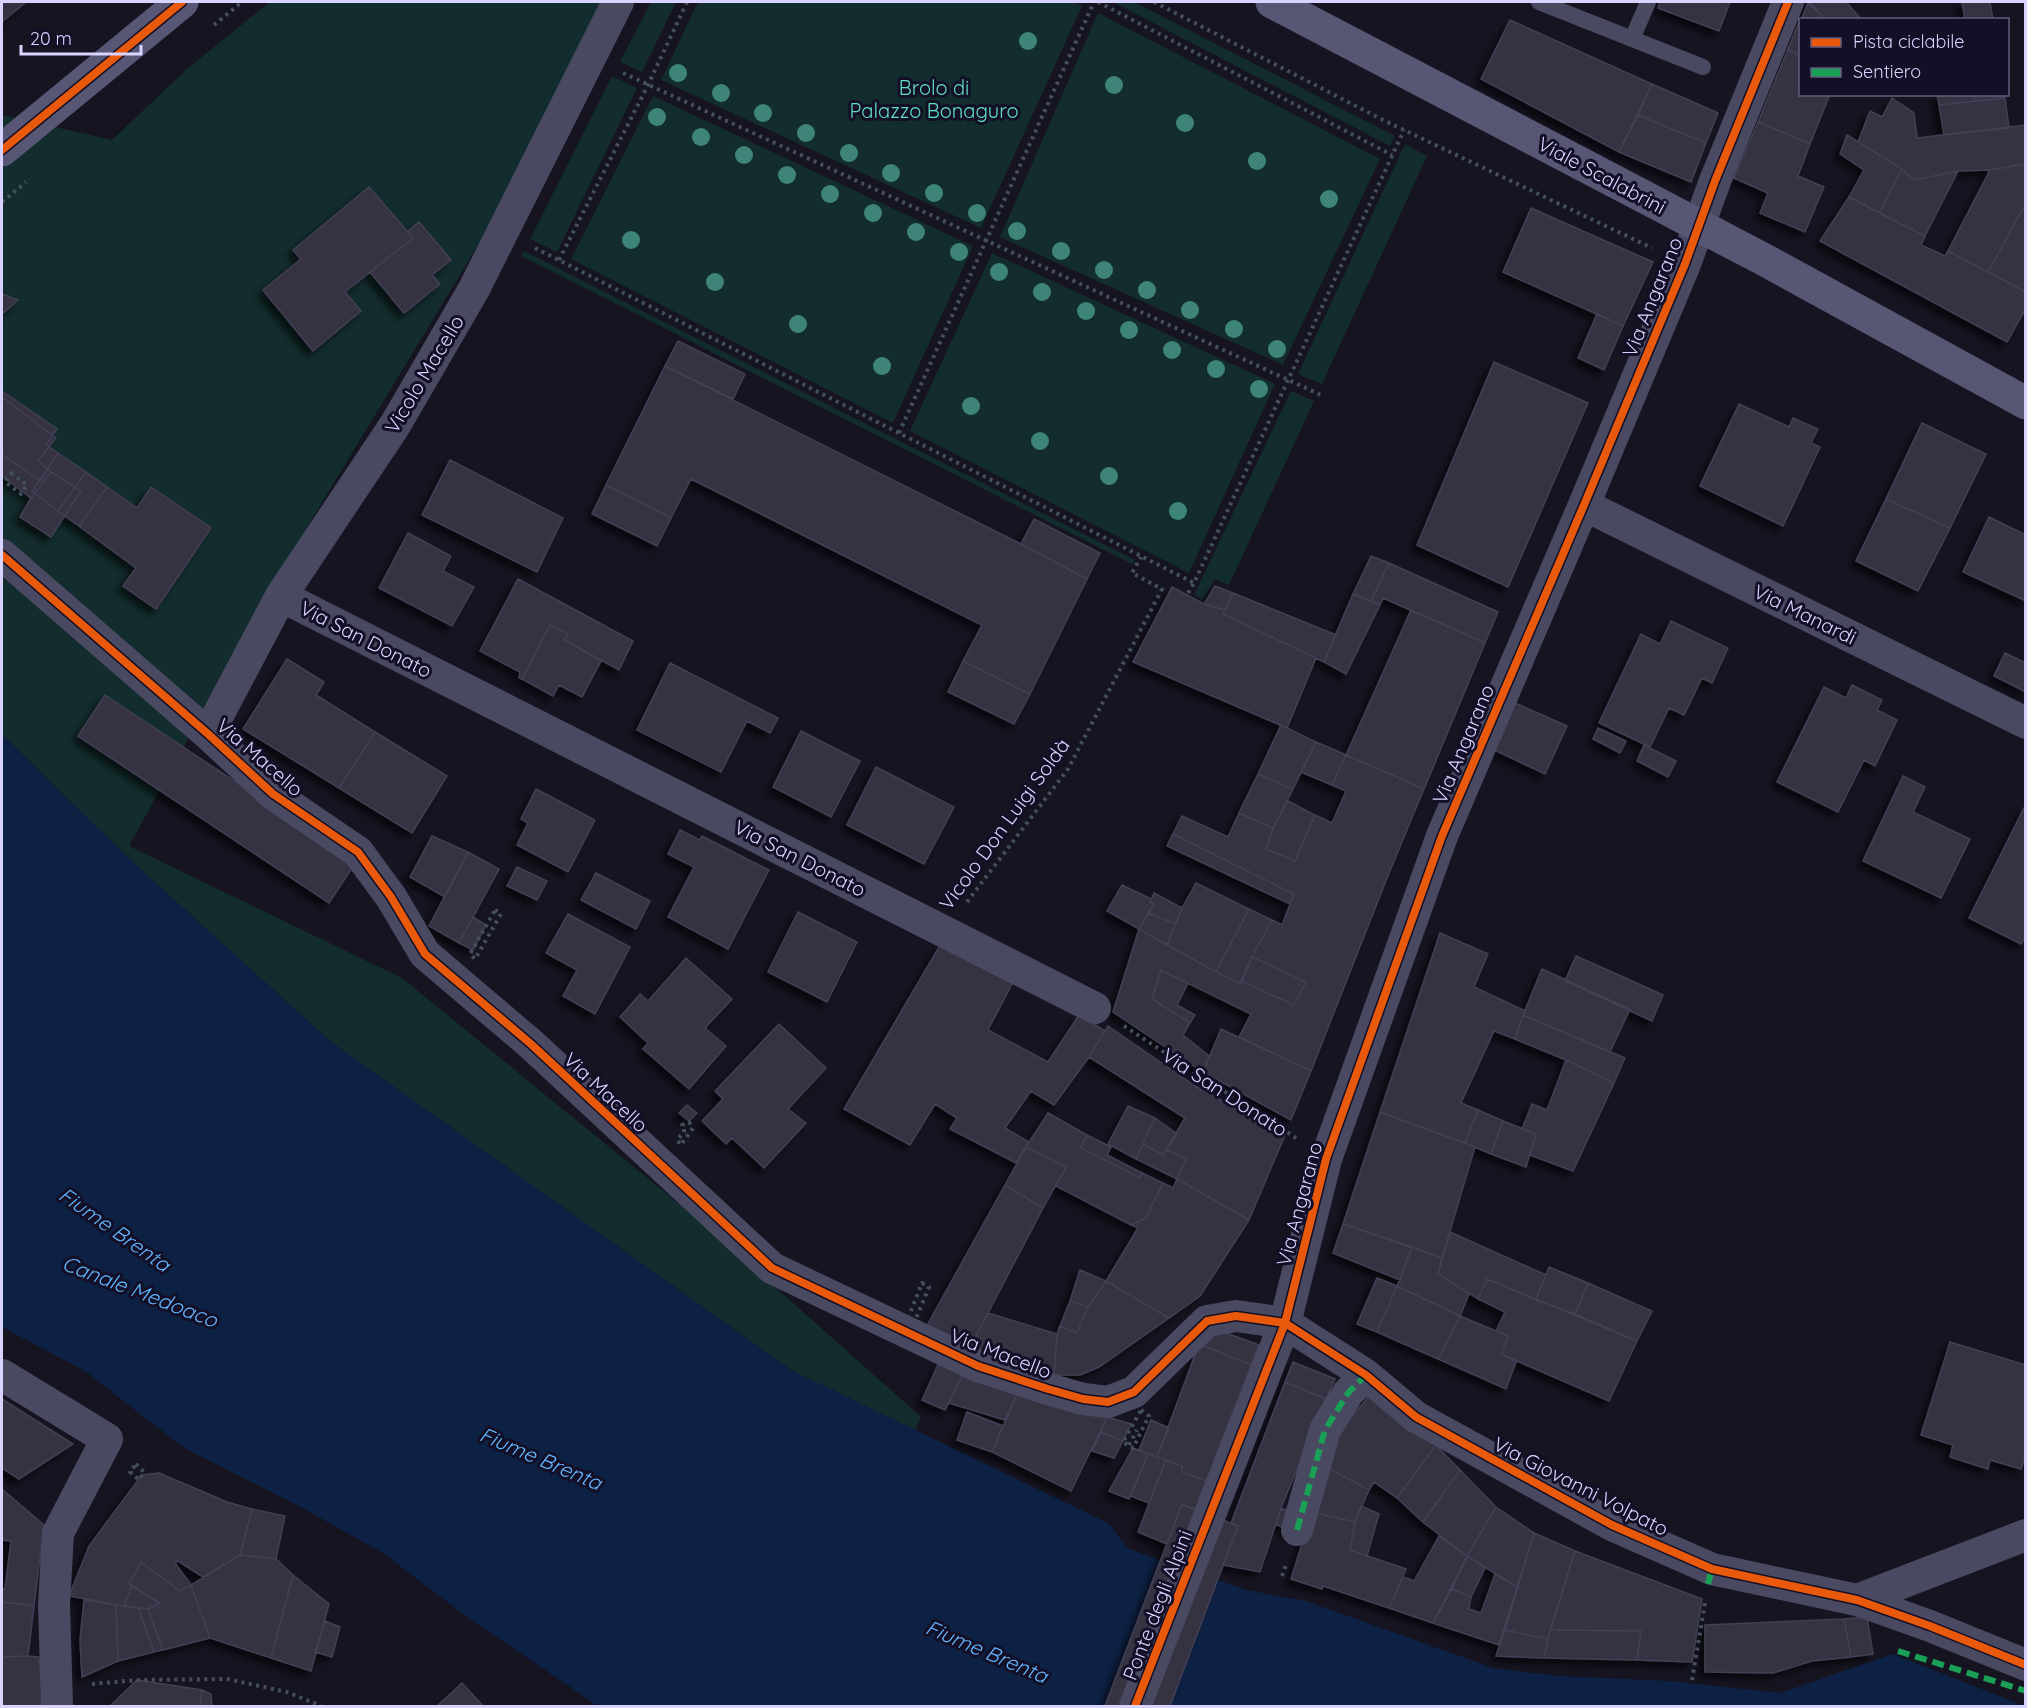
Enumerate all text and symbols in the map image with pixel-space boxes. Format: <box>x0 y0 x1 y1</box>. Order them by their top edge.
scale bar <box>21 18 141 56</box>
legend <box>1799 18 2009 96</box>
text: 20 m <box>30 27 72 50</box>
text: Pista ciclabile <box>1853 30 1964 53</box>
text: Sentiero <box>1853 60 1921 83</box>
park label: Brolo di Palazzo Bonaguro <box>850 75 1018 123</box>
street label: Viale Scalabrini <box>1534 131 1670 219</box>
street label: Via Angarano <box>1617 233 1687 361</box>
street label: Vicolo Macello <box>379 310 469 438</box>
street label: Via Manardi <box>1750 578 1860 650</box>
street label: Via San Donato <box>296 595 436 683</box>
street label: Via Angarano <box>1427 680 1499 808</box>
street label: Via Macello <box>212 713 308 801</box>
street label: Vicolo Don Luigi Soldà <box>933 733 1075 915</box>
street label: Via San Donato <box>730 814 870 902</box>
street label: Via San Donato <box>1158 1042 1292 1142</box>
street label: Via Macello <box>559 1047 653 1137</box>
street label: Via Angarano <box>1270 1139 1328 1269</box>
water label: Fiume Brenta <box>54 1181 177 1278</box>
water label: Canale Medoaco <box>59 1249 223 1333</box>
street label: Via Macello <box>947 1322 1055 1384</box>
water label: Fiume Brenta <box>476 1421 607 1496</box>
street label: Via Giovanni Volpato <box>1489 1431 1673 1541</box>
street label: Ponte degli Alpini <box>1117 1526 1197 1684</box>
water label: Fiume Brenta <box>922 1614 1053 1689</box>

